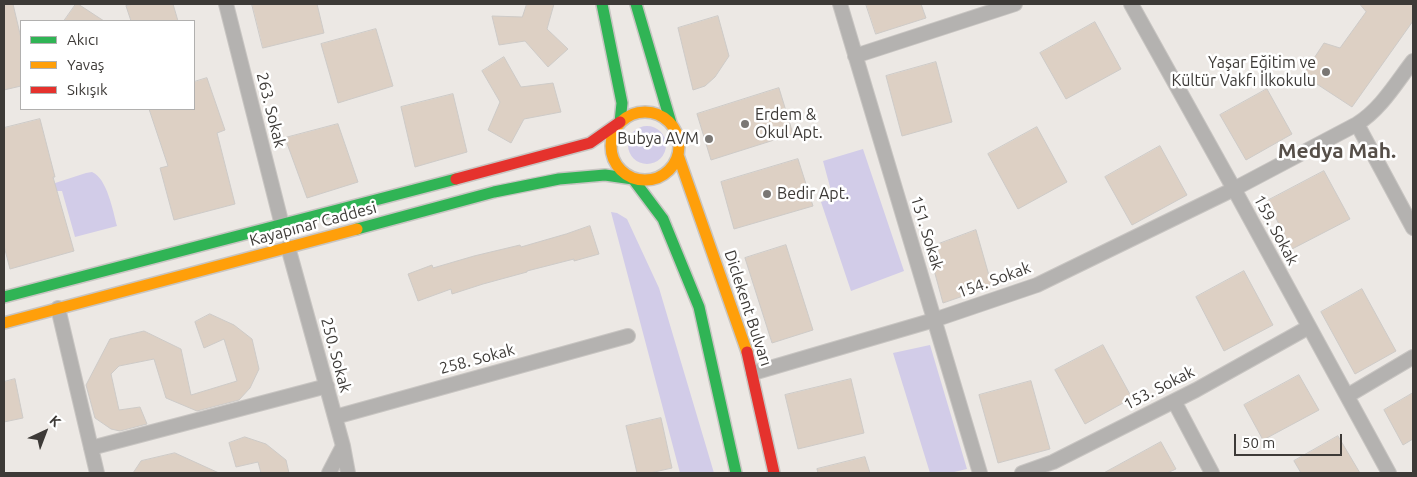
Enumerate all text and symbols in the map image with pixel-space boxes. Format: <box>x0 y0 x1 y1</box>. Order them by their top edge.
legend <box>20 20 195 110</box>
text: Akıcı <box>67 31 99 48</box>
place label: Yaşar Eğitim ve Kültür Vakfı İlkokulu <box>1171 53 1316 91</box>
text: Yavaş <box>67 56 104 73</box>
marker: Yaşar Eğitim ve Kültür Vakfı İlkokulu <box>1320 66 1332 78</box>
street label: 263. Sokak <box>252 70 290 150</box>
text: Sıkışık <box>67 81 107 98</box>
place label: Erdem & Okul Apt. <box>755 105 823 143</box>
marker: Erdem & Okul Apt. <box>739 118 751 130</box>
place label: Bubya AVM <box>617 129 699 149</box>
marker: Bubya AVM <box>703 133 715 145</box>
district label: Medya Mah. <box>1278 138 1396 164</box>
place label: Bedir Apt. <box>777 184 849 204</box>
marker: Bedir Apt. <box>761 188 773 200</box>
street label: 159. Sokak <box>1249 192 1303 268</box>
street label: 151. Sokak <box>907 193 947 273</box>
street label: Kayapınar Caddesi <box>247 198 379 250</box>
street label: Diclekent Bulvarı <box>720 248 776 368</box>
street label: 154. Sokak <box>955 258 1033 302</box>
street label: 250. Sokak <box>317 315 355 395</box>
street label: 258. Sokak <box>437 340 517 378</box>
street label: 153. Sokak <box>1120 362 1198 414</box>
north arrow <box>20 407 70 457</box>
text: K <box>46 412 64 430</box>
scale bar <box>1237 424 1344 456</box>
text: 50 m <box>1242 434 1275 451</box>

